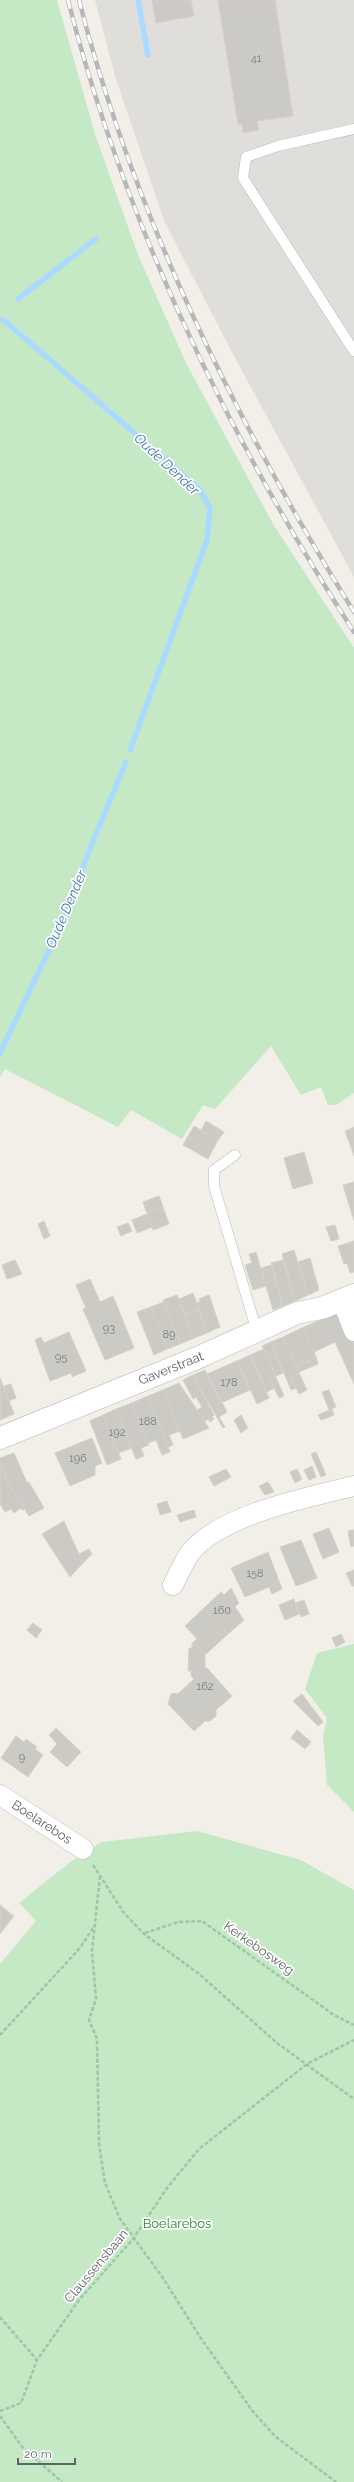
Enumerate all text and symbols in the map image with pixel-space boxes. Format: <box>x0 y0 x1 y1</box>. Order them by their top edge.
house number: 41 <box>251 52 262 65</box>
water label: Oude Dender <box>131 430 204 499</box>
water label: Oude Dender <box>42 867 90 950</box>
house number: 93 <box>103 1322 115 1335</box>
house number: 89 <box>163 1328 175 1341</box>
street label: Gaverstraat <box>136 1348 206 1388</box>
house number: 95 <box>55 1351 67 1364</box>
house number: 178 <box>220 1376 238 1389</box>
house number: 188 <box>139 1415 157 1428</box>
house number: 192 <box>109 1426 126 1439</box>
house number: 196 <box>69 1452 87 1465</box>
house number: 158 <box>246 1567 264 1580</box>
house number: 160 <box>213 1604 231 1617</box>
house number: 162 <box>196 1680 214 1693</box>
house number: 9 <box>19 1751 25 1764</box>
street label: Boelarebos <box>9 1797 75 1847</box>
street label: Kerkebosweg <box>221 1918 297 1978</box>
park label: Boelarebos <box>143 2216 211 2231</box>
street label: Claussensbaan <box>61 2226 131 2306</box>
scale bar <box>18 2440 75 2466</box>
text: 20 m <box>24 2447 52 2461</box>

